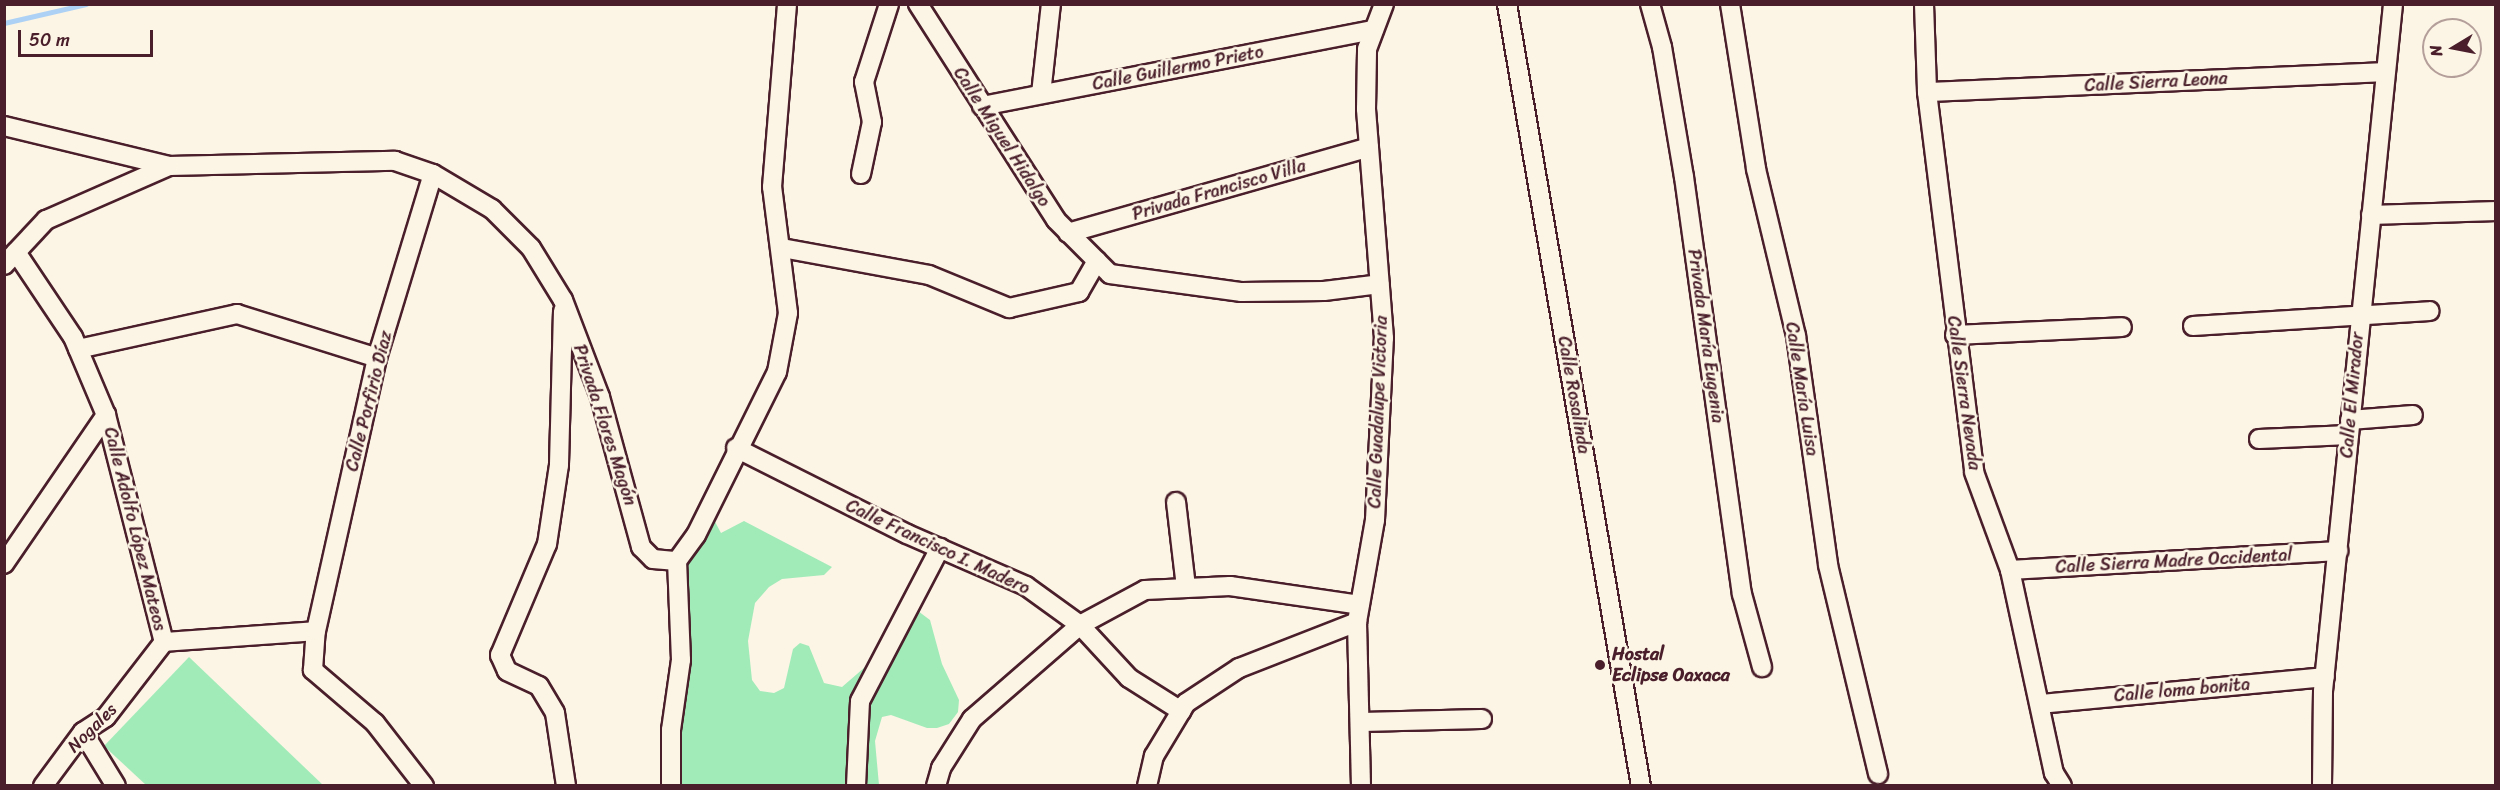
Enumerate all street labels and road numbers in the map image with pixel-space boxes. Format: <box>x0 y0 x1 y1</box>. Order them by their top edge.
street label: Calle Guillermo Prieto <box>1091 41 1265 95</box>
street label: Calle Miguel Hidalgo <box>949 64 1055 210</box>
street label: Calle Sierra Leona <box>2084 67 2228 97</box>
street label: Privada Francisco Villa <box>1130 155 1308 225</box>
street label: Privada María Eugenia <box>1683 248 1729 424</box>
street label: Calle Sierra Nevada <box>1942 314 1986 472</box>
street label: Calle Guadalupe Victoria <box>1364 315 1392 509</box>
street label: Calle María Luisa <box>1781 321 1823 457</box>
street label: Calle Porfirio Díaz <box>341 328 397 474</box>
street label: Calle El Mirador <box>2336 331 2368 459</box>
street label: Calle Rosalinda <box>1553 334 1595 456</box>
street label: Privada Flores Magón <box>569 342 641 508</box>
street label: Calle Adolfo López Mateos <box>99 425 171 633</box>
street label: Calle Francisco I. Madero <box>842 495 1034 599</box>
street label: Calle Sierra Madre Occidental <box>2055 544 2293 578</box>
street label: Calle loma bonita <box>2113 673 2251 707</box>
street label: Nogales <box>63 699 121 757</box>

